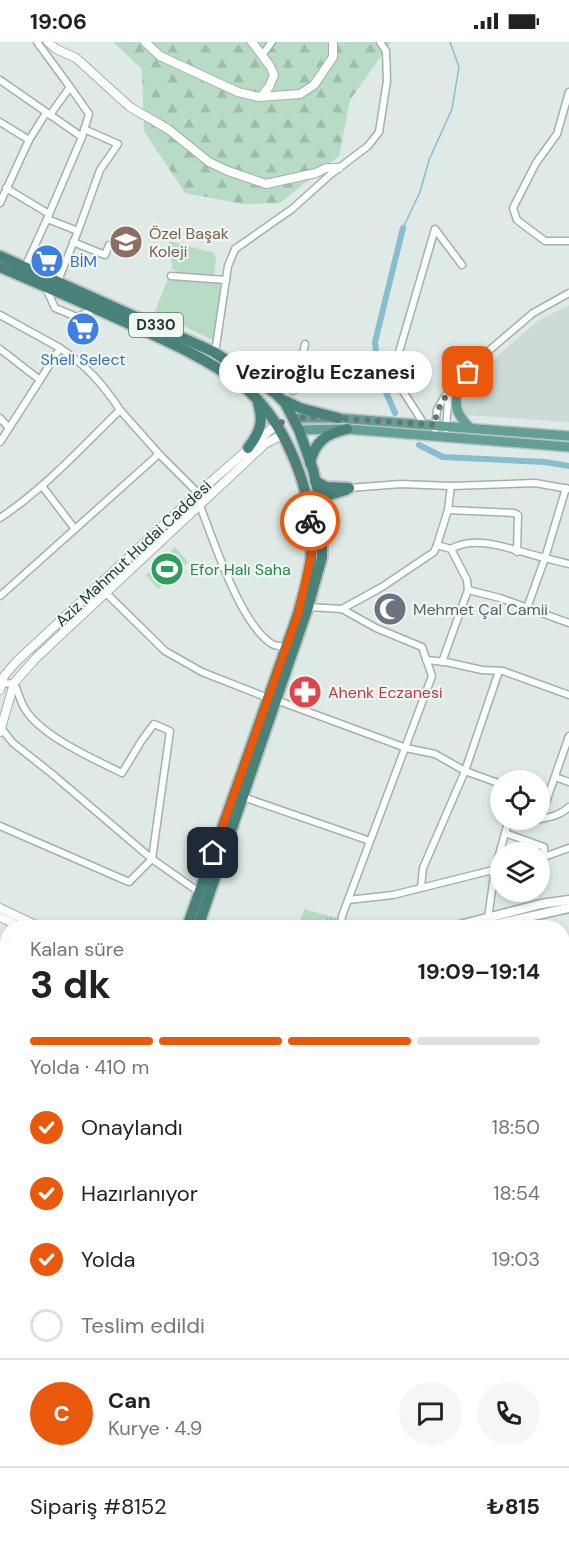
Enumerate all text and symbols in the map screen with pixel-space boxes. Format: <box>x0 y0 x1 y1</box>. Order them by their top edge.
text: 19:06 <box>30 7 87 36</box>
place label: Özel Başak Koleji <box>149 223 229 262</box>
school or university icon: Özel Başak Koleji <box>108 224 144 260</box>
supermarket icon: BİM <box>29 243 65 279</box>
place label: BİM <box>70 251 97 272</box>
supermarket icon: Shell Select <box>65 311 101 347</box>
road number: D330 <box>129 313 183 337</box>
pin <box>442 346 493 397</box>
place label: Shell Select <box>40 349 126 370</box>
callout: Veziroğlu Eczanesi <box>219 351 432 393</box>
icon: bag <box>451 355 484 388</box>
text: Veziroğlu Eczanesi <box>236 359 415 385</box>
street label: Aziz Mahmut Hudai Caddesi <box>51 475 216 631</box>
courier <box>280 491 340 551</box>
icon: bike <box>294 505 327 538</box>
sports icon: Efor Halı Saha <box>149 551 185 587</box>
place label: Efor Halı Saha <box>190 559 291 580</box>
mosque icon: Mehmet Çal Camii <box>372 591 408 627</box>
place label: Mehmet Çal Camii <box>413 599 548 620</box>
pharmacy icon: Ahenk Eczanesi <box>287 674 323 710</box>
place label: Ahenk Eczanesi <box>328 682 443 703</box>
map controls <box>490 770 550 902</box>
button: locate <box>490 770 550 830</box>
pin <box>187 827 238 878</box>
icon: home <box>196 836 229 869</box>
button: layers <box>490 842 550 902</box>
text: Kalan süre <box>30 936 124 962</box>
text: 19:09–19:14 <box>418 957 540 986</box>
text: 3 dk <box>30 959 111 1010</box>
text: Yolda · 410 m <box>30 1054 149 1080</box>
icon: check <box>30 1111 63 1144</box>
text: Onaylandı <box>81 1113 183 1142</box>
text: 18:50 <box>492 1114 540 1140</box>
icon: check <box>30 1177 63 1210</box>
text: Hazırlanıyor <box>81 1179 198 1208</box>
text: 18:54 <box>493 1180 540 1206</box>
icon: check <box>30 1243 63 1276</box>
text: Yolda <box>81 1245 136 1274</box>
text: 19:03 <box>492 1246 540 1272</box>
text: Teslim edildi <box>81 1311 205 1340</box>
button: chat <box>399 1382 462 1445</box>
button: phone <box>477 1382 540 1445</box>
text: Can <box>108 1386 151 1415</box>
text: C <box>53 1399 70 1428</box>
text: Kurye · 4.9 <box>108 1415 202 1441</box>
text: Sipariş #8152 <box>30 1492 167 1521</box>
text: ₺815 <box>487 1492 540 1521</box>

